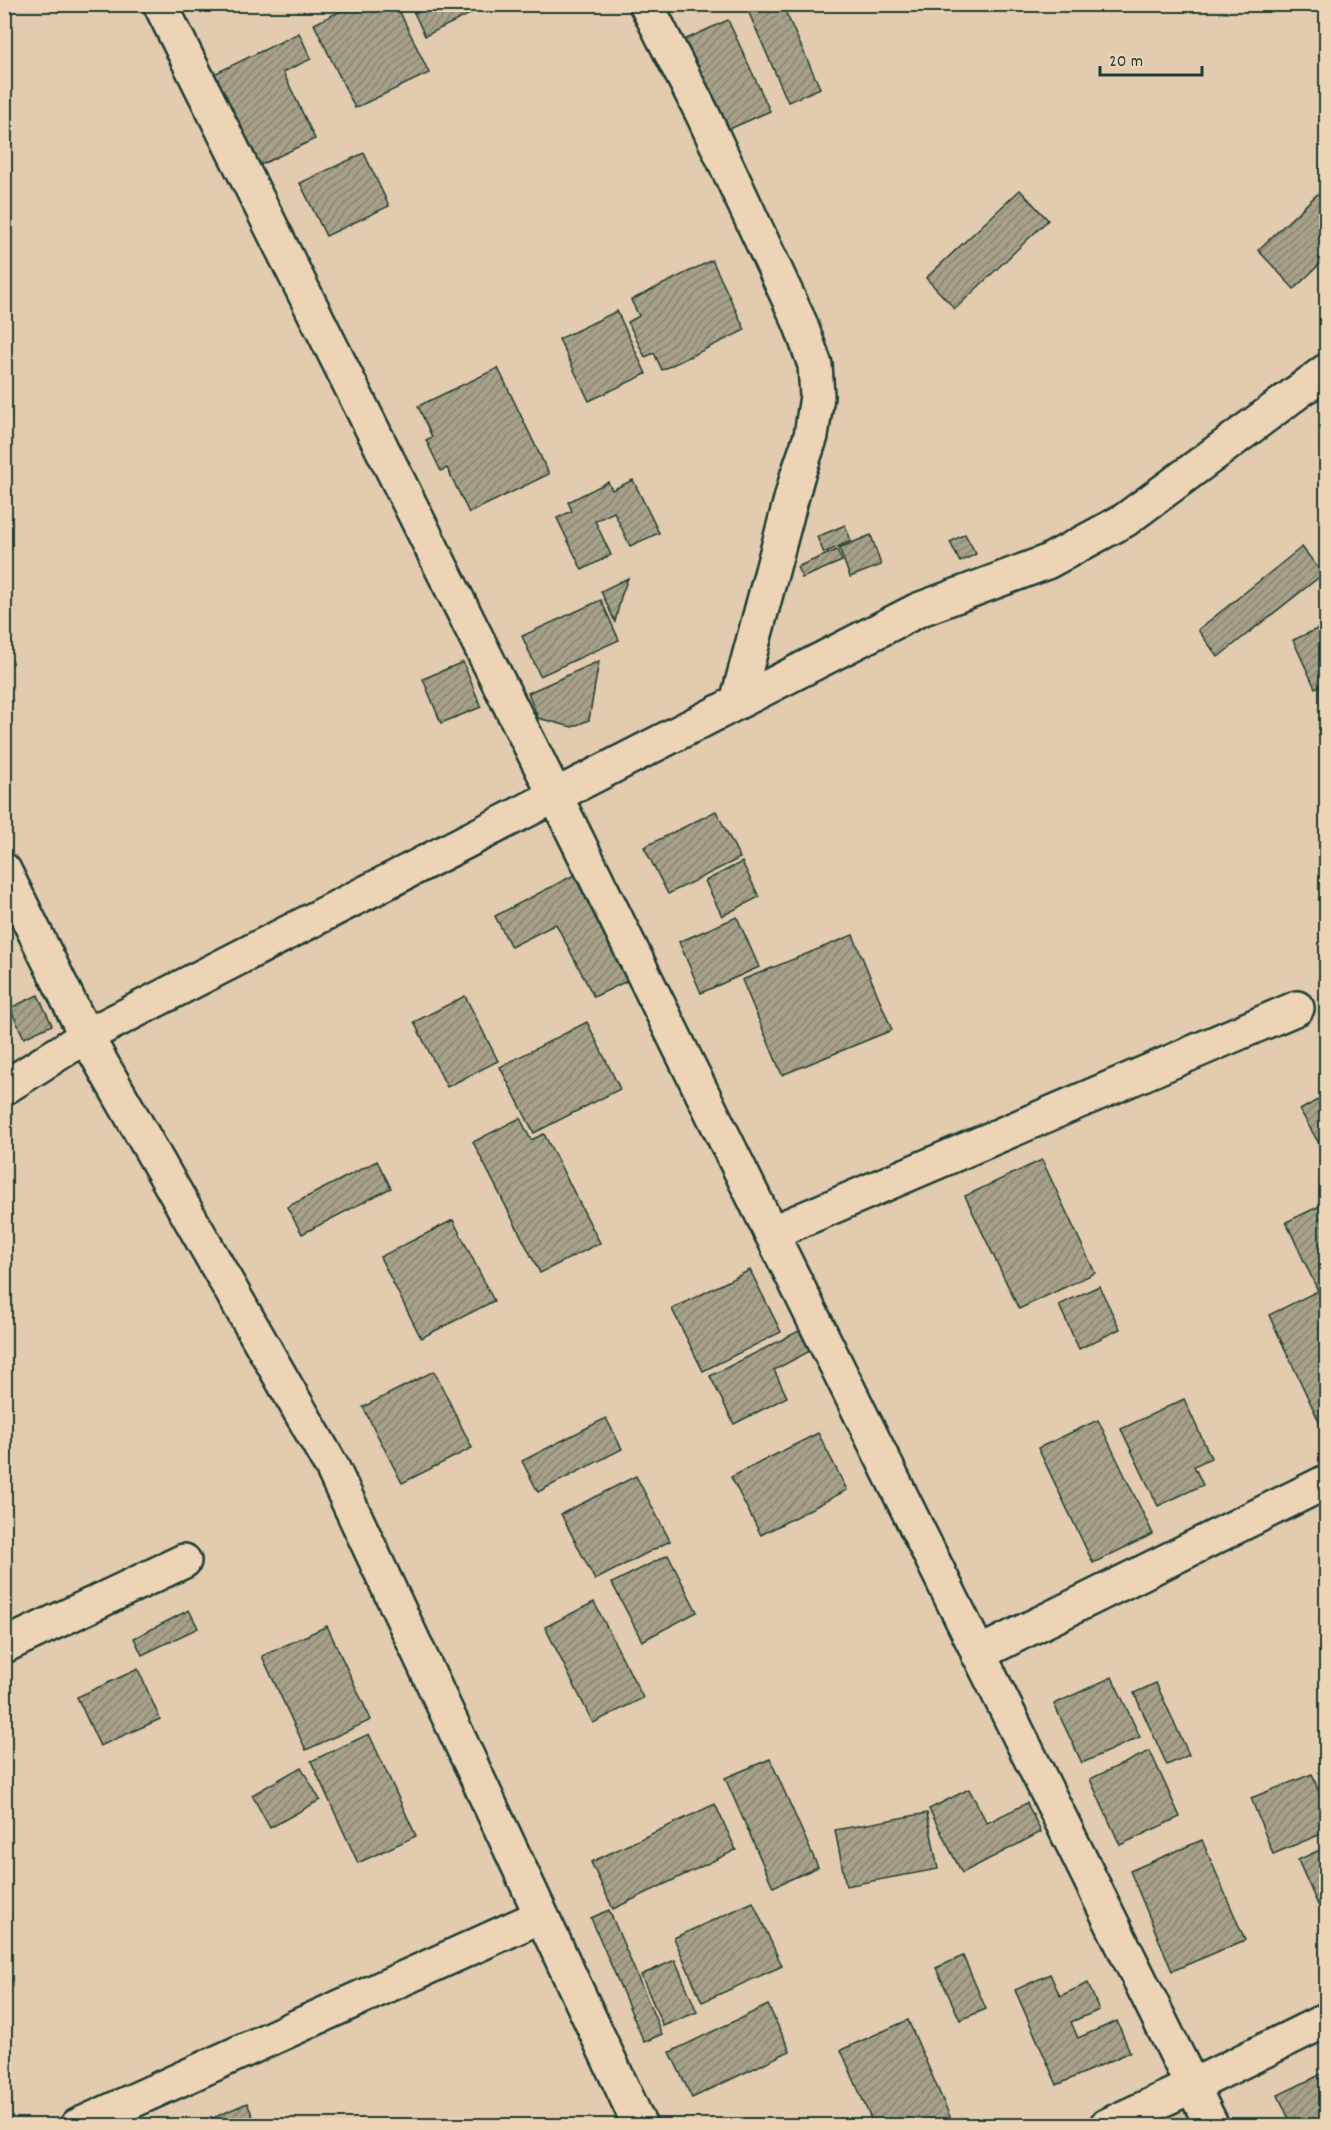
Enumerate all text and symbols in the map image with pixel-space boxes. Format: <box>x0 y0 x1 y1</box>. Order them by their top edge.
scale bar <box>1100 39 1202 77</box>
text: 20 m <box>1109 50 1143 75</box>

